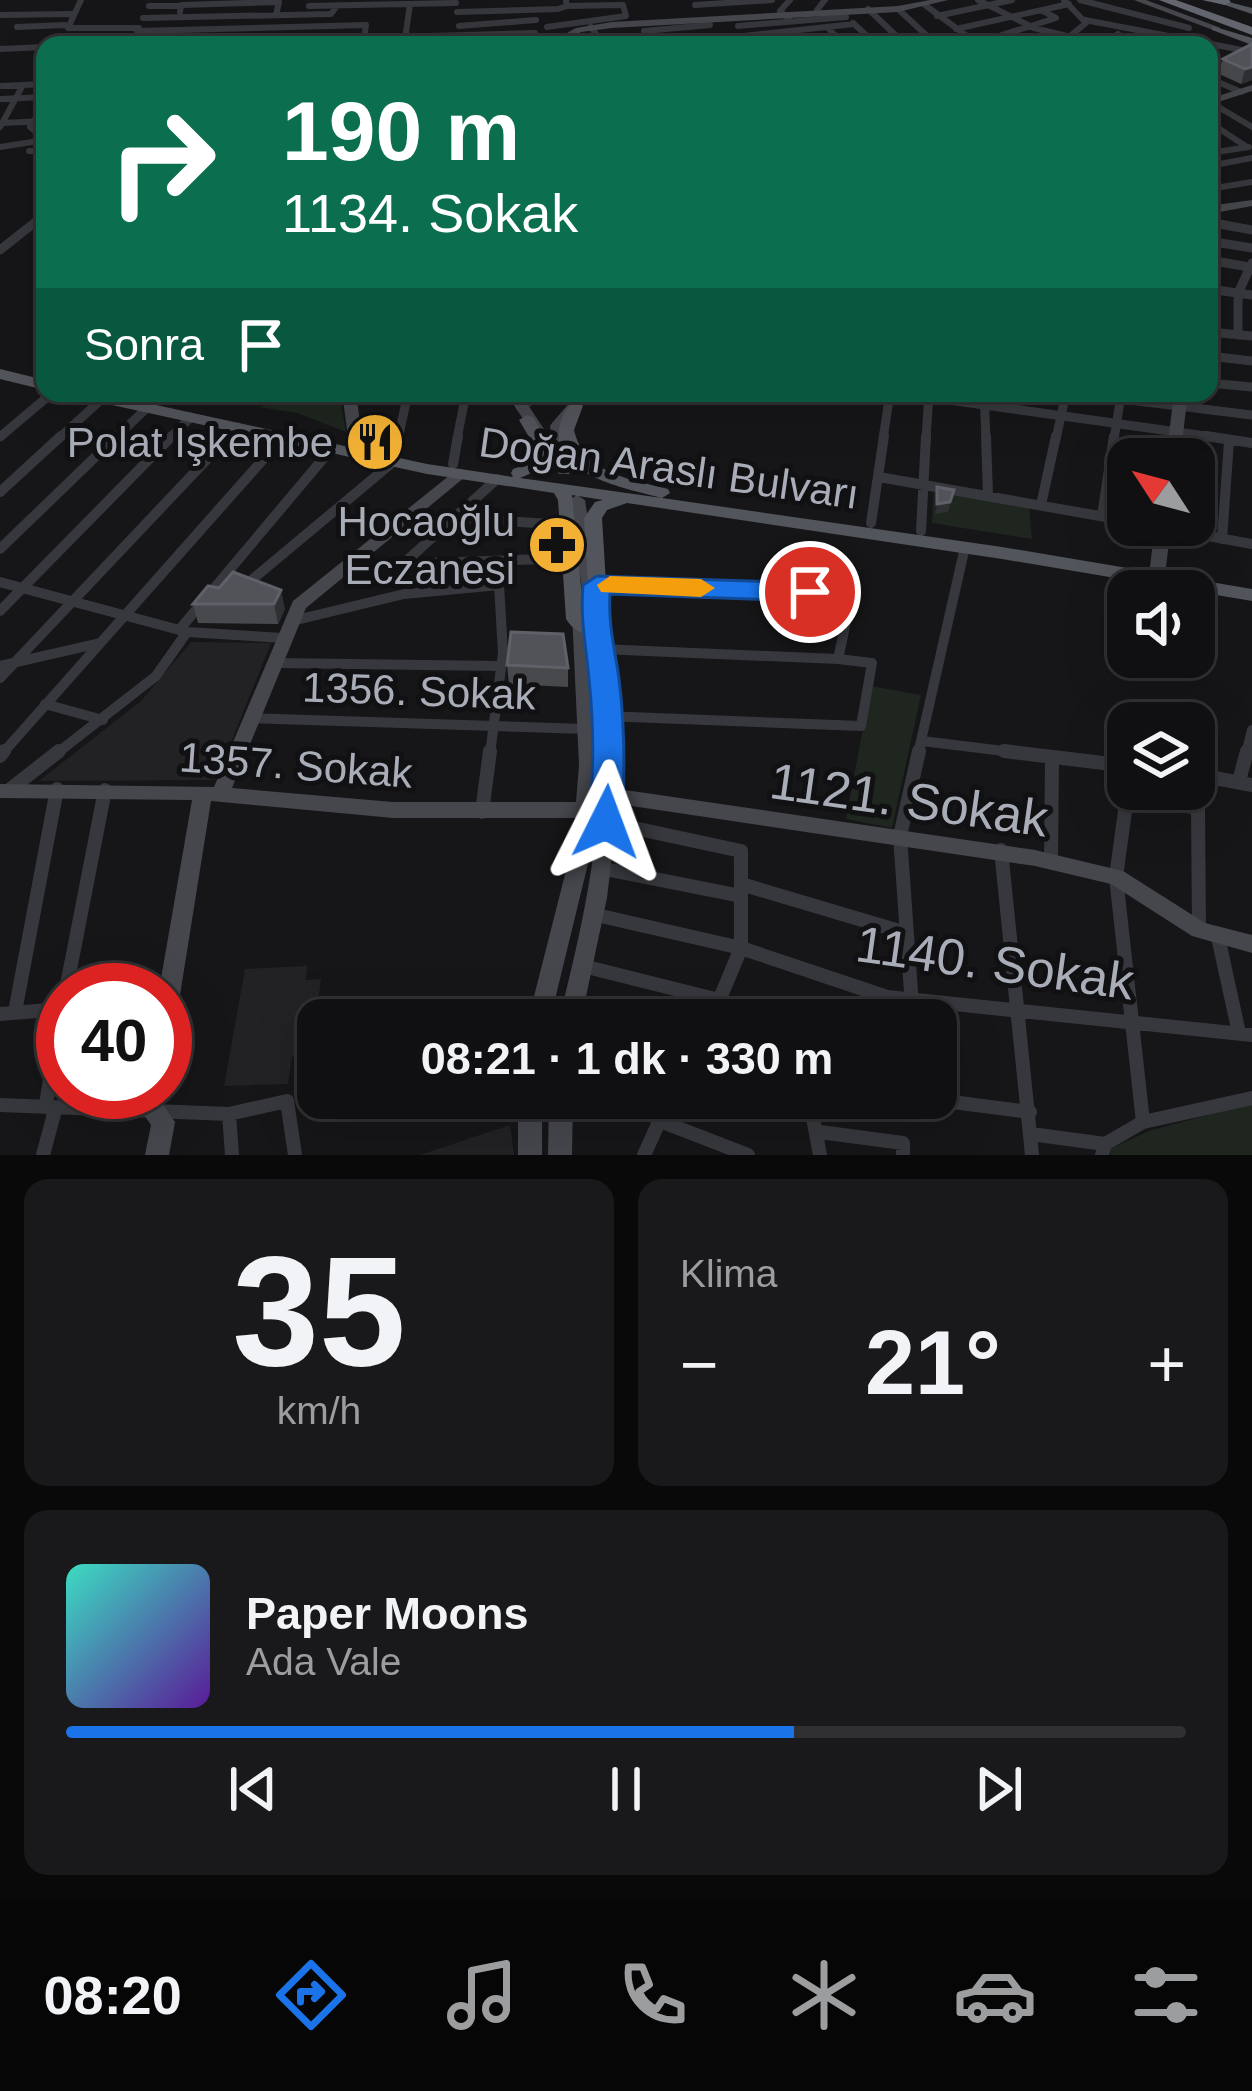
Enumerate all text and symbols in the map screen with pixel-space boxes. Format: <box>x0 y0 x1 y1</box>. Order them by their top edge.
icon: right <box>84 84 240 240</box>
text: 190 m <box>282 84 520 178</box>
text: 1134. Sokak <box>282 183 578 243</box>
icon: arrive <box>228 312 294 378</box>
text: Sonra <box>84 319 204 370</box>
restaurant icon: Polat Işkembe <box>344 411 406 473</box>
street label: Doğan Araslı Bulvarı <box>476 418 862 518</box>
place label: Polat Işkembe <box>67 419 333 466</box>
north arrow <box>1107 438 1215 546</box>
map controls <box>1107 438 1215 810</box>
place label: Hocaoğlu Eczanesi <box>338 498 515 593</box>
pharmacy icon: Hocaoğlu Eczanesi <box>526 514 588 576</box>
pin <box>759 541 861 643</box>
icon: arrive <box>777 559 843 625</box>
button: sound <box>1107 570 1215 678</box>
street label: 1356. Sokak <box>301 663 537 719</box>
button: layers <box>1107 702 1215 810</box>
street label: 1357. Sokak <box>178 733 415 797</box>
street label: 1121. Sokak <box>767 752 1052 848</box>
position arrow <box>543 759 669 885</box>
street label: 1140. Sokak <box>853 915 1138 1011</box>
speed limit sign: 40 <box>36 963 192 1119</box>
text: 08:21 · 1 dk · 330 m <box>421 1033 833 1084</box>
text: 35 <box>232 1224 406 1398</box>
text: Klima <box>680 1252 778 1295</box>
text: 21° <box>865 1313 1001 1413</box>
text: − <box>680 1327 719 1401</box>
text: + <box>1147 1327 1186 1401</box>
text: km/h <box>277 1389 361 1432</box>
text: Paper Moons <box>246 1588 529 1639</box>
text: Ada Vale <box>246 1640 401 1683</box>
icon: previous <box>220 1756 286 1822</box>
icon: pause <box>593 1756 659 1822</box>
icon: next <box>966 1756 1032 1822</box>
icon: directions <box>269 1953 353 2037</box>
icon: music <box>440 1953 524 2037</box>
icon: phone <box>611 1953 695 2037</box>
icon: climate <box>782 1953 866 2037</box>
icon: car <box>953 1953 1037 2037</box>
icon: filters <box>1124 1953 1208 2037</box>
text: 08:20 <box>44 1965 182 2025</box>

